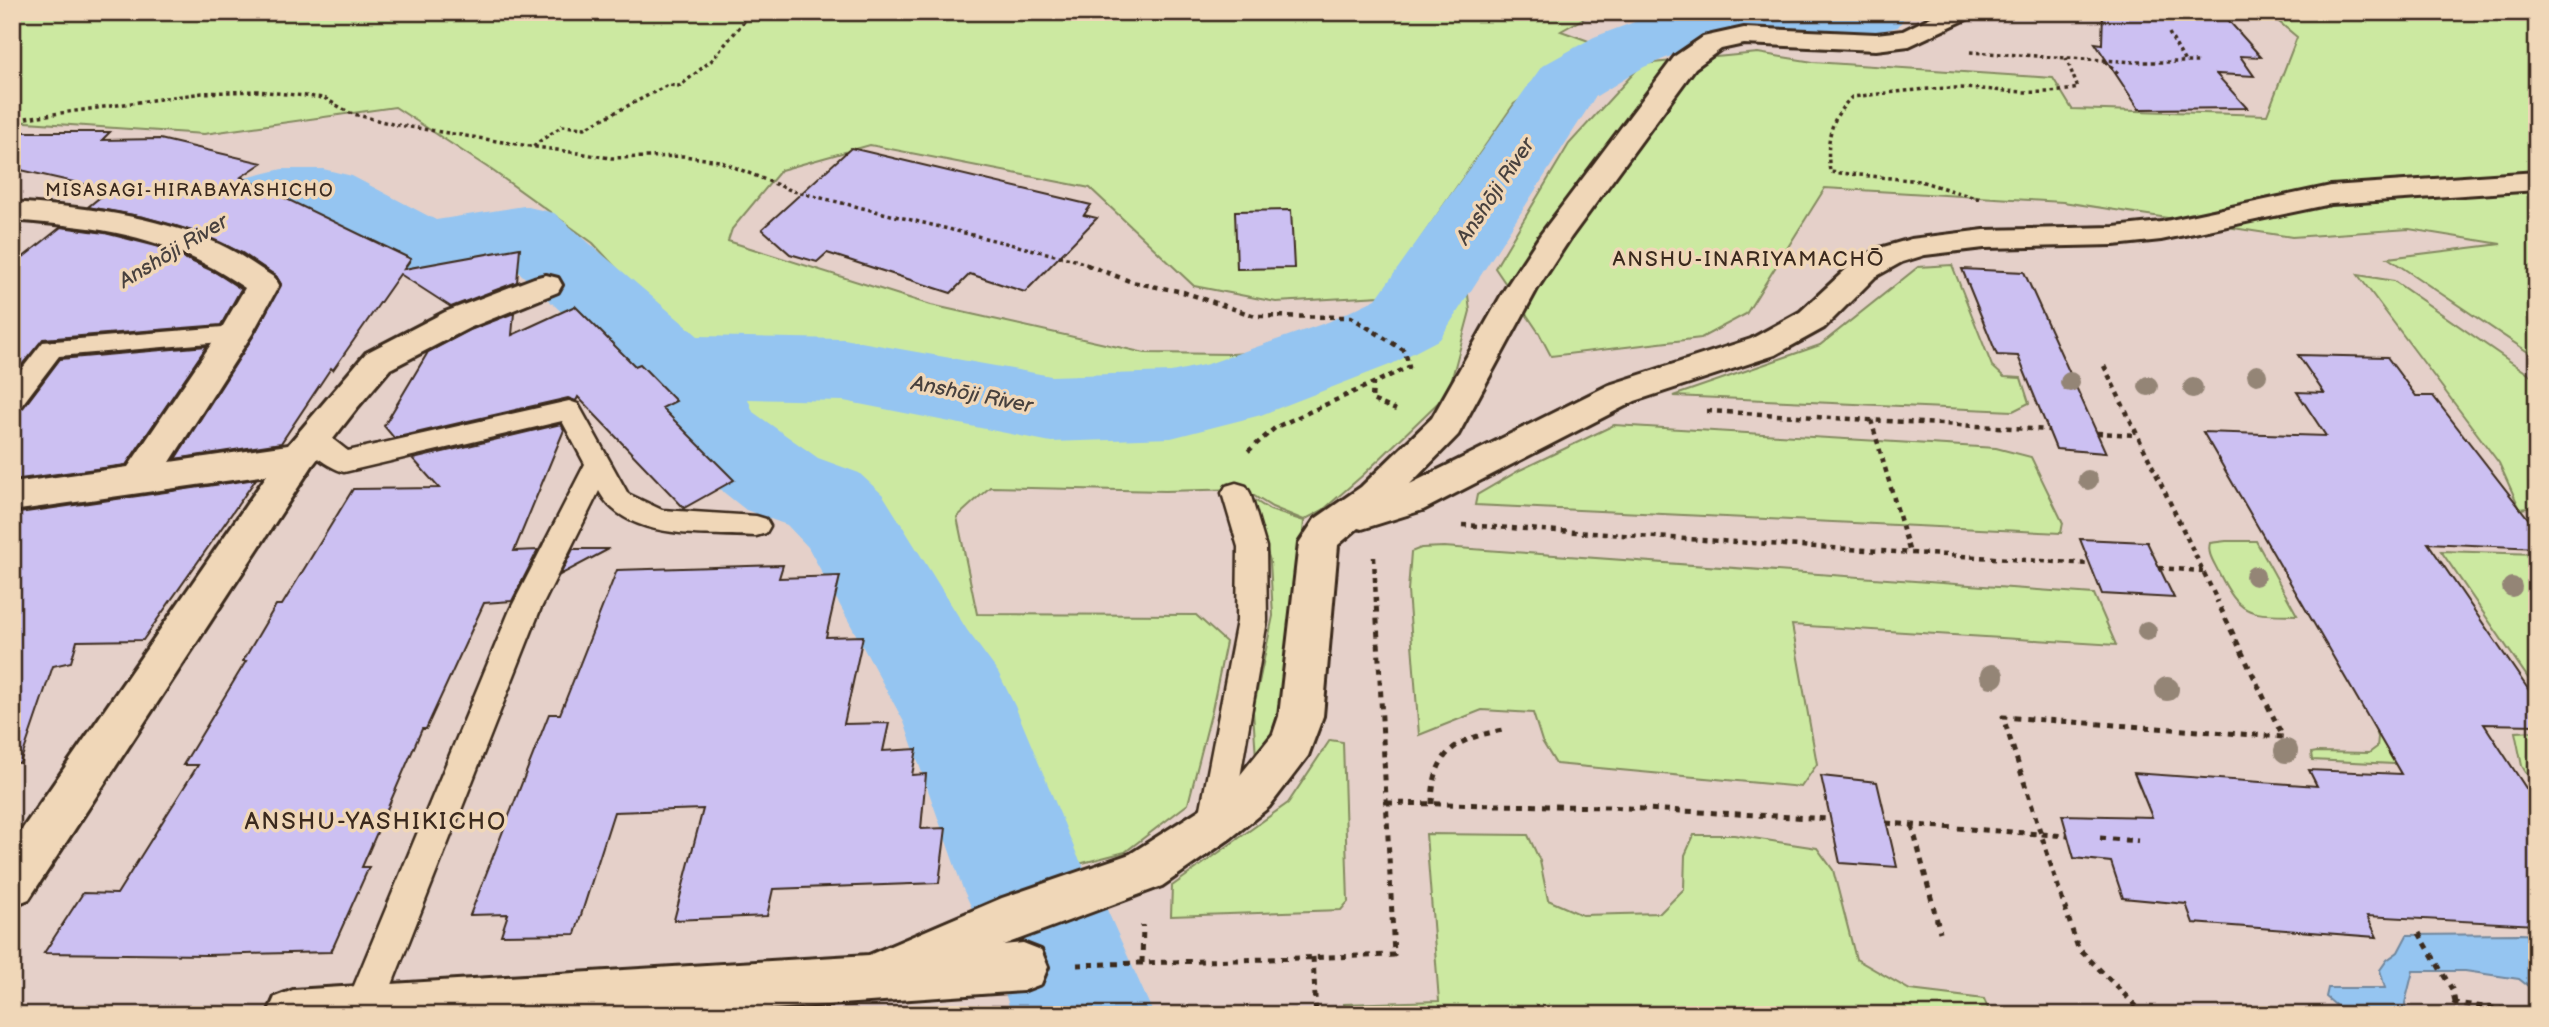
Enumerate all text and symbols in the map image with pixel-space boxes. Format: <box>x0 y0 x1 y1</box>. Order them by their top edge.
water label: Anshōji River <box>1450 132 1541 250</box>
district label: MISASAGI-HIRABAYASHICHO <box>45 180 335 201</box>
water label: Anshōji River <box>113 208 233 294</box>
district label: ANSHU-INARIYAMACHŌ <box>1612 247 1886 272</box>
water label: Anshōji River <box>908 370 1036 419</box>
district label: ANSHU-YASHIKICHO <box>245 807 507 836</box>

